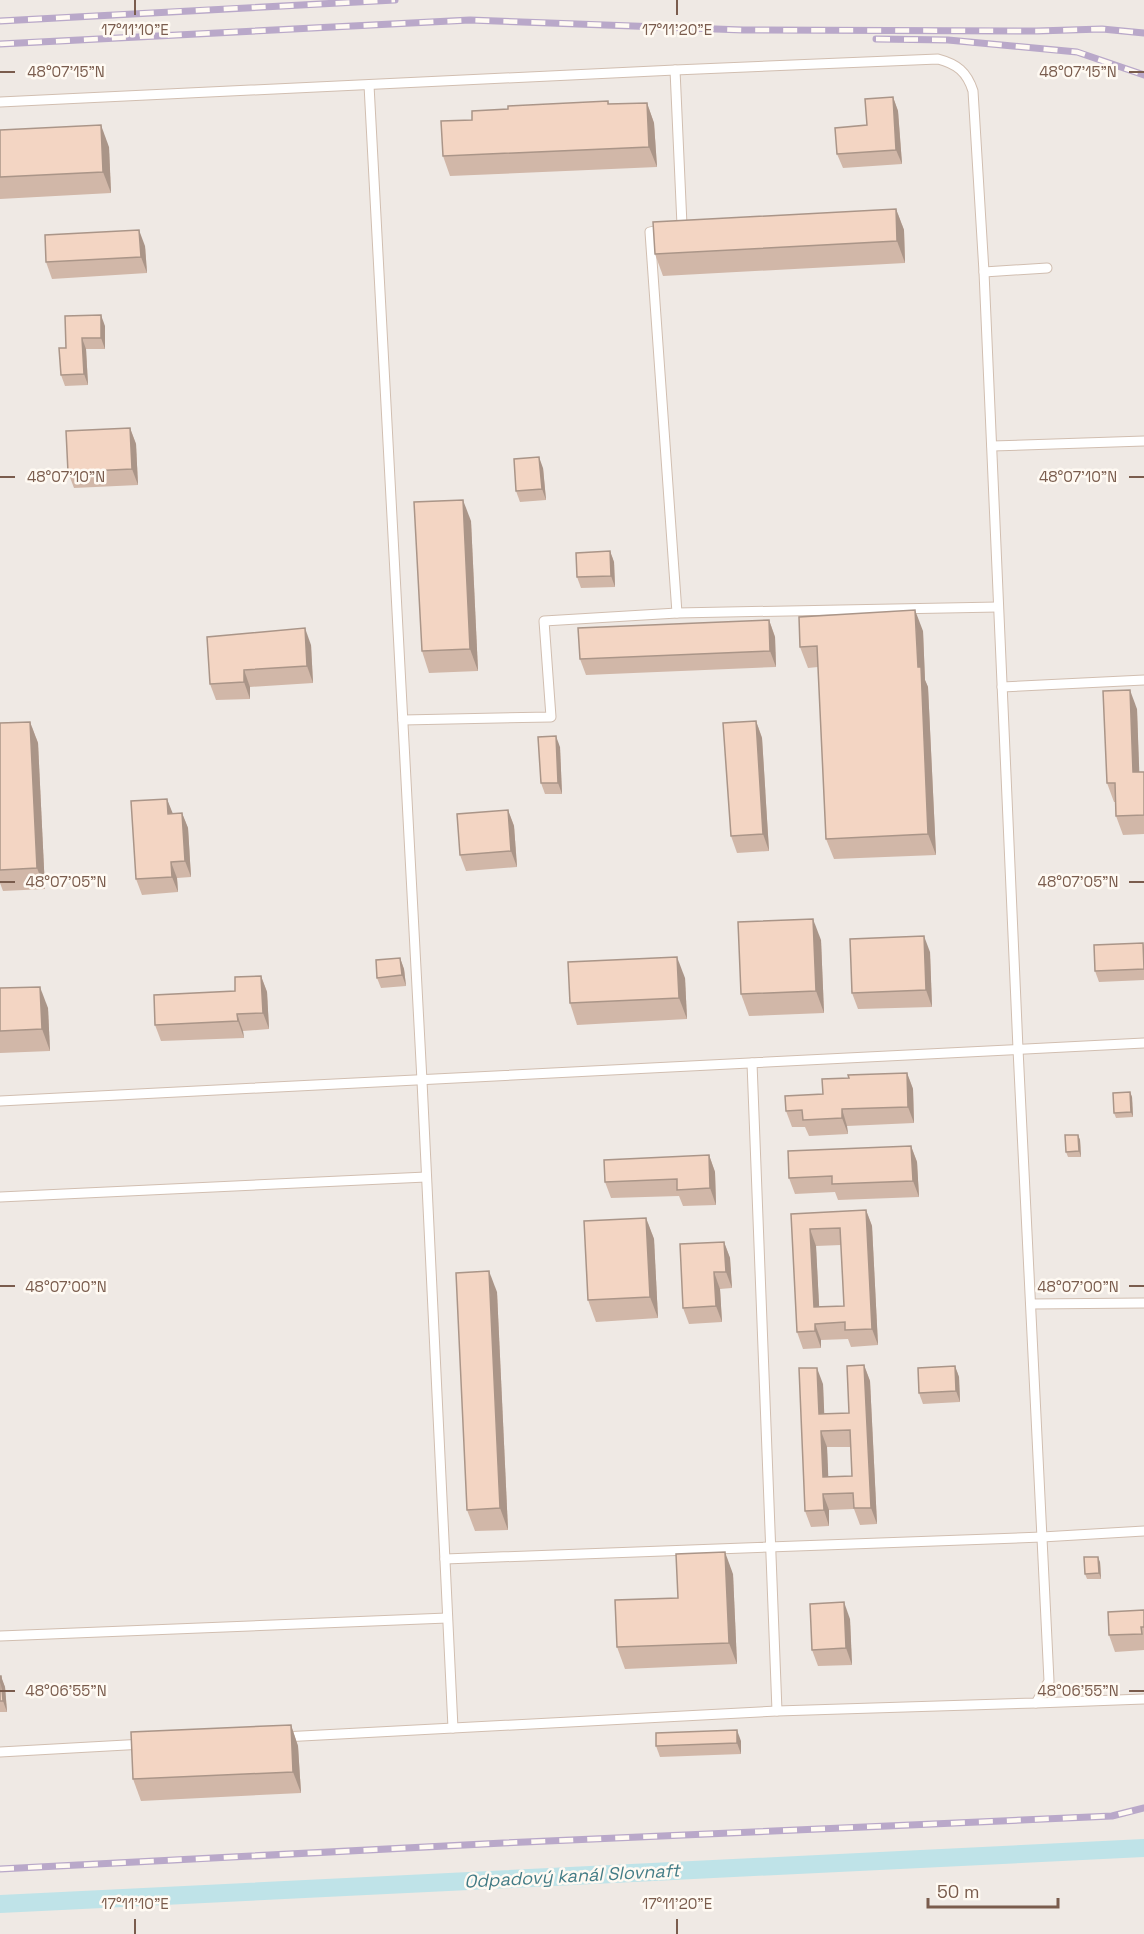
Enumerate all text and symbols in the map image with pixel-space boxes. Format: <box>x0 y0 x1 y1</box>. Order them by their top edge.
text: 17°11'10"E <box>101 20 169 39</box>
text: 17°11'20"E <box>642 20 712 39</box>
text: 48°07'15"N <box>27 62 105 81</box>
text: 48°07'15"N <box>1039 62 1117 81</box>
text: 48°07'10"N <box>27 467 105 486</box>
text: 48°07'10"N <box>1039 467 1117 486</box>
text: 48°07'05"N <box>26 872 106 891</box>
text: 48°07'05"N <box>1038 872 1118 891</box>
text: 48°07'00"N <box>25 1277 107 1296</box>
text: 48°07'00"N <box>1037 1277 1119 1296</box>
text: 48°06'55"N <box>25 1681 107 1700</box>
text: 48°06'55"N <box>1037 1681 1119 1700</box>
water label: Odpadový kanál Slovnaft <box>464 1858 682 1893</box>
scale bar <box>928 1871 1058 1909</box>
text: 50 m <box>937 1880 979 1903</box>
text: 17°11'10"E <box>101 1894 169 1913</box>
text: 17°11'20"E <box>642 1894 712 1913</box>

